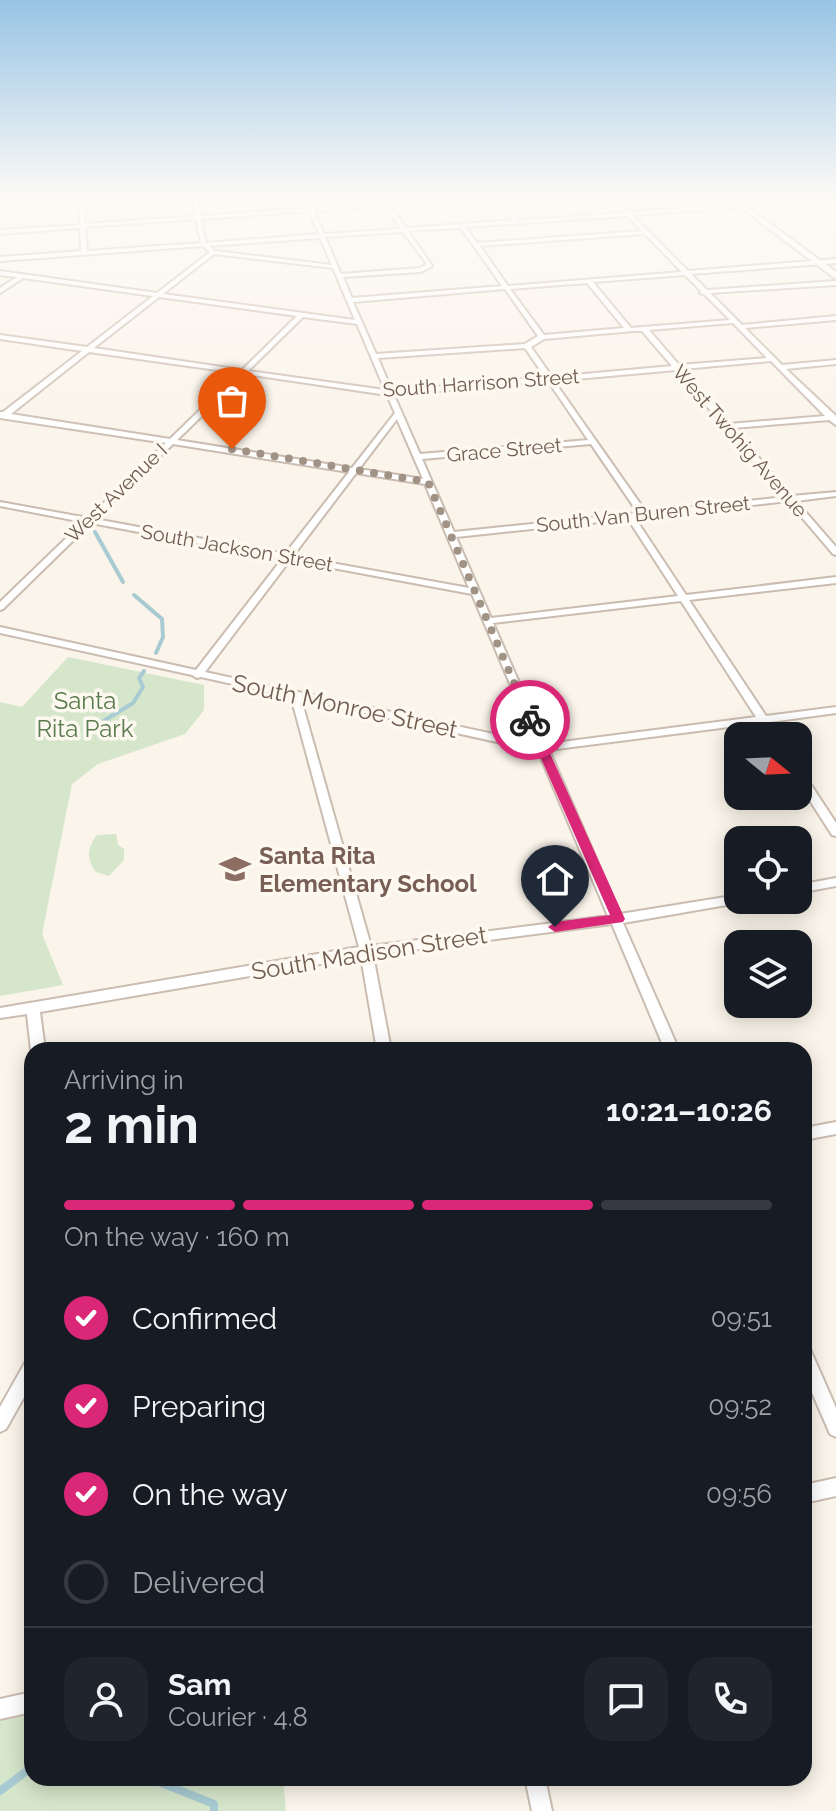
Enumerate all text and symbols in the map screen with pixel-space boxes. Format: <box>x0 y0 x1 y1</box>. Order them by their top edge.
street label: West Twohig Avenue <box>667 360 813 522</box>
street label: South Harrison Street <box>382 364 580 402</box>
pin <box>198 367 266 449</box>
icon: bag <box>210 379 254 423</box>
street label: Grace Street <box>445 433 563 467</box>
street label: West Avenue I <box>60 438 172 548</box>
street label: South Van Buren Street <box>535 491 751 537</box>
street label: South Jackson Street <box>139 519 335 577</box>
street label: South Monroe Street <box>230 668 460 744</box>
courier <box>490 680 570 760</box>
park label: Santa Rita Park <box>36 686 134 743</box>
icon: bike <box>508 698 552 742</box>
north arrow <box>724 722 812 810</box>
map controls <box>724 722 812 1018</box>
button: locate <box>724 826 812 914</box>
place label: Santa Rita Elementary School <box>259 841 477 898</box>
pin <box>521 845 589 927</box>
school or university icon: Santa Rita Elementary School <box>218 852 252 886</box>
icon: home <box>533 857 577 901</box>
street label: South Madison Street <box>249 920 489 986</box>
button: layers <box>724 930 812 1018</box>
text: Arriving in <box>64 1065 184 1095</box>
text: 10:21–10:26 <box>606 1093 772 1128</box>
text: 2 min <box>64 1094 199 1155</box>
text: On the way · 160 m <box>64 1222 290 1252</box>
icon: check <box>64 1296 108 1340</box>
text: Confirmed <box>132 1301 277 1336</box>
text: 09:51 <box>711 1303 772 1333</box>
icon: check <box>64 1384 108 1428</box>
text: Preparing <box>132 1389 266 1424</box>
text: 09:52 <box>708 1391 772 1421</box>
icon: check <box>64 1472 108 1516</box>
text: On the way <box>132 1477 288 1512</box>
text: 09:56 <box>706 1479 772 1509</box>
text: Delivered <box>132 1565 265 1600</box>
button: person <box>64 1657 148 1741</box>
button: chat <box>584 1657 668 1741</box>
button: phone <box>688 1657 772 1741</box>
text: Sam <box>168 1667 231 1702</box>
text: Courier · 4.8 <box>168 1702 308 1732</box>

